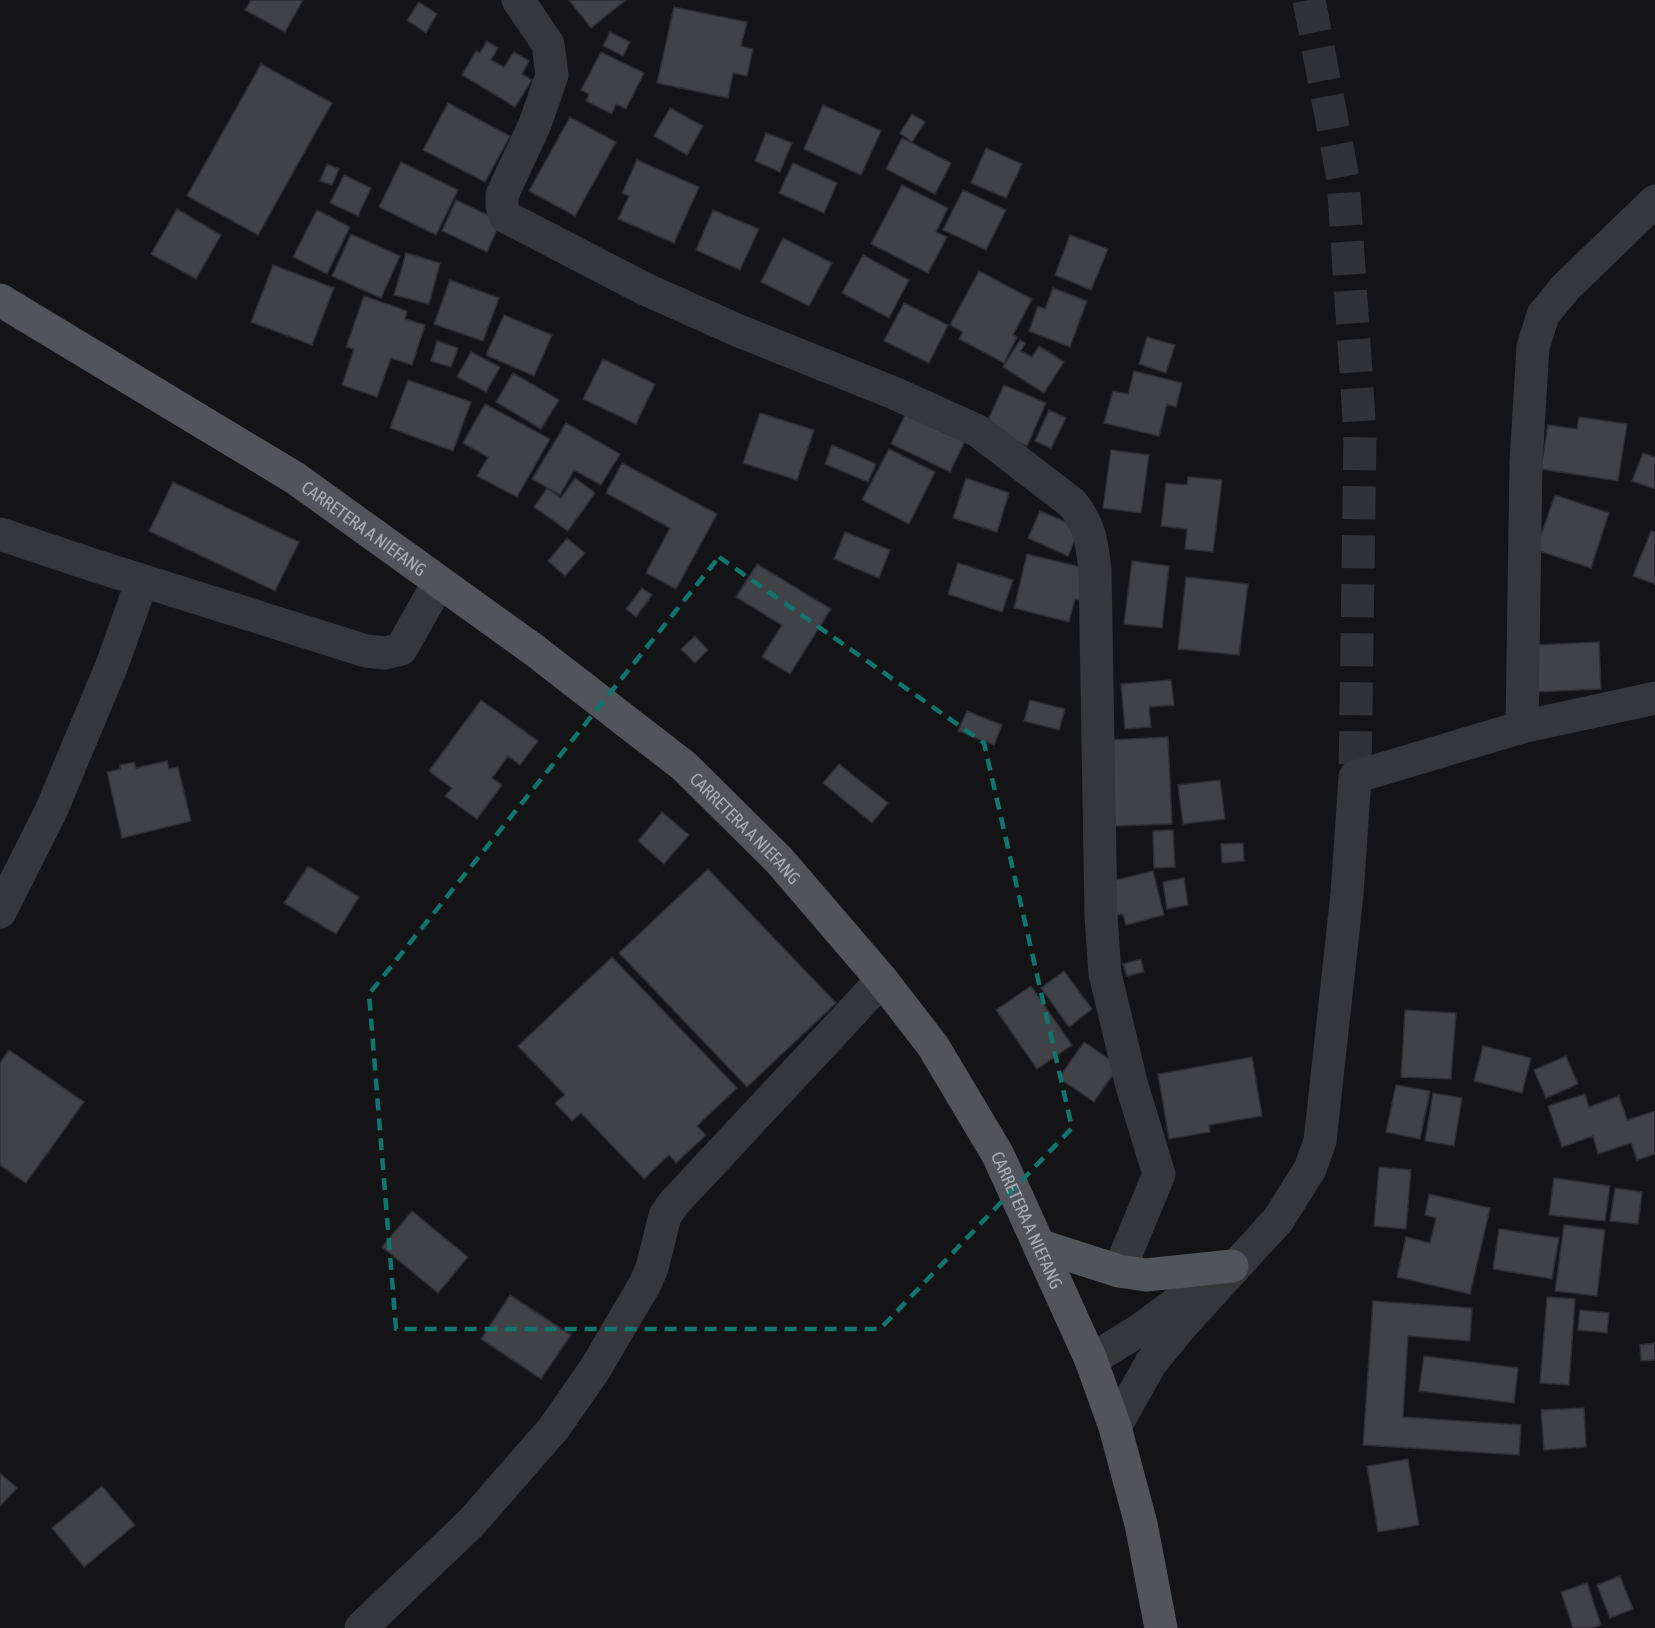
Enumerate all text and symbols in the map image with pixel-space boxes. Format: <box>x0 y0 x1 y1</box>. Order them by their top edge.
street label: CARRETERA A NIEFANG <box>298 476 431 580</box>
street label: CARRETERA A NIEFANG <box>686 768 805 888</box>
street label: CARRETERA A NIEFANG <box>987 1148 1068 1292</box>

